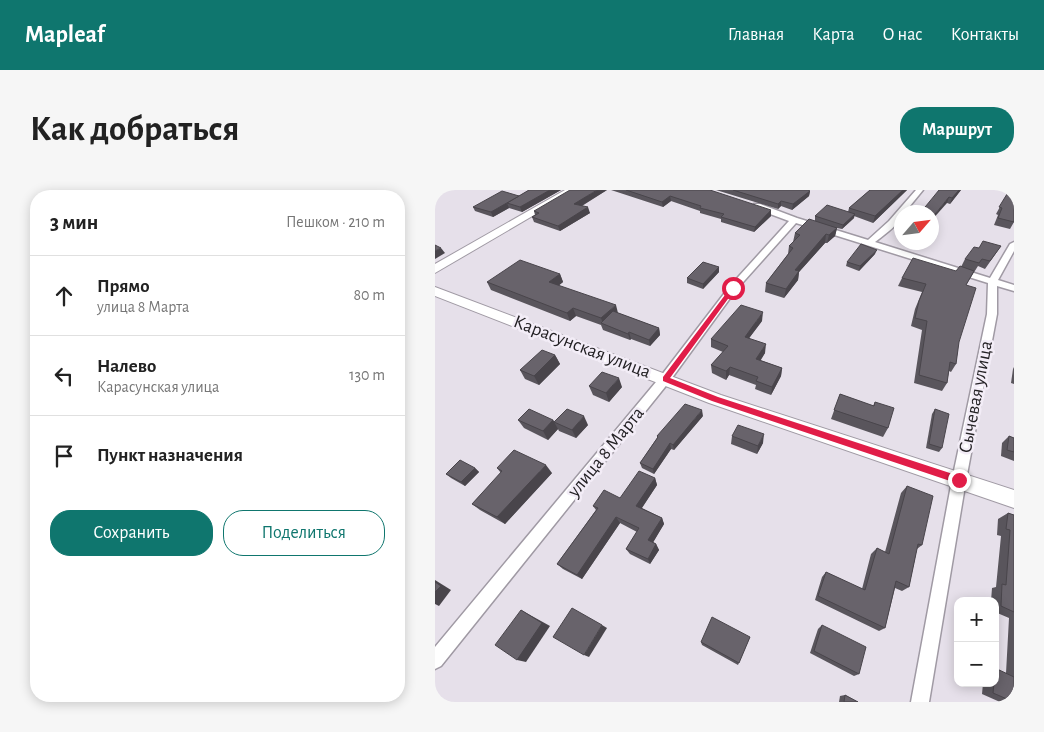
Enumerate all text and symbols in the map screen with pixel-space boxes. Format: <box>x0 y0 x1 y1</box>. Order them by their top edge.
text: Mapleaf <box>25 23 105 47</box>
text: Главная <box>728 26 784 44</box>
text: Карта <box>812 26 854 44</box>
text: О нас <box>882 26 923 44</box>
text: Контакты <box>951 26 1019 44</box>
button: Маршрут <box>900 107 1014 153</box>
text: Как добраться <box>30 112 239 147</box>
north arrow <box>894 205 939 250</box>
text: 3 мин <box>50 212 98 233</box>
text: Пешком · 210 m <box>286 214 385 230</box>
text: Прямо <box>97 277 150 296</box>
route start <box>722 277 745 300</box>
icon: ahead <box>50 282 78 310</box>
text: 80 m <box>354 287 385 303</box>
text: улица 8 Марта <box>97 299 189 315</box>
street label: Карасунская улица <box>511 312 654 382</box>
street label: Сычевая улица <box>956 339 996 455</box>
text: Налево <box>97 357 156 376</box>
icon: left <box>50 362 78 390</box>
text: 130 m <box>349 367 385 383</box>
text: Карасунская улица <box>97 379 219 395</box>
street label: улица 8 Марта <box>564 403 648 501</box>
icon: arrive <box>50 442 78 470</box>
text: Пункт назначения <box>97 446 243 465</box>
route end <box>948 469 971 492</box>
button: Сохранить <box>50 510 213 556</box>
button: Поделиться <box>223 510 385 556</box>
map controls <box>954 597 999 687</box>
button: + <box>954 597 999 642</box>
button: − <box>954 642 999 687</box>

